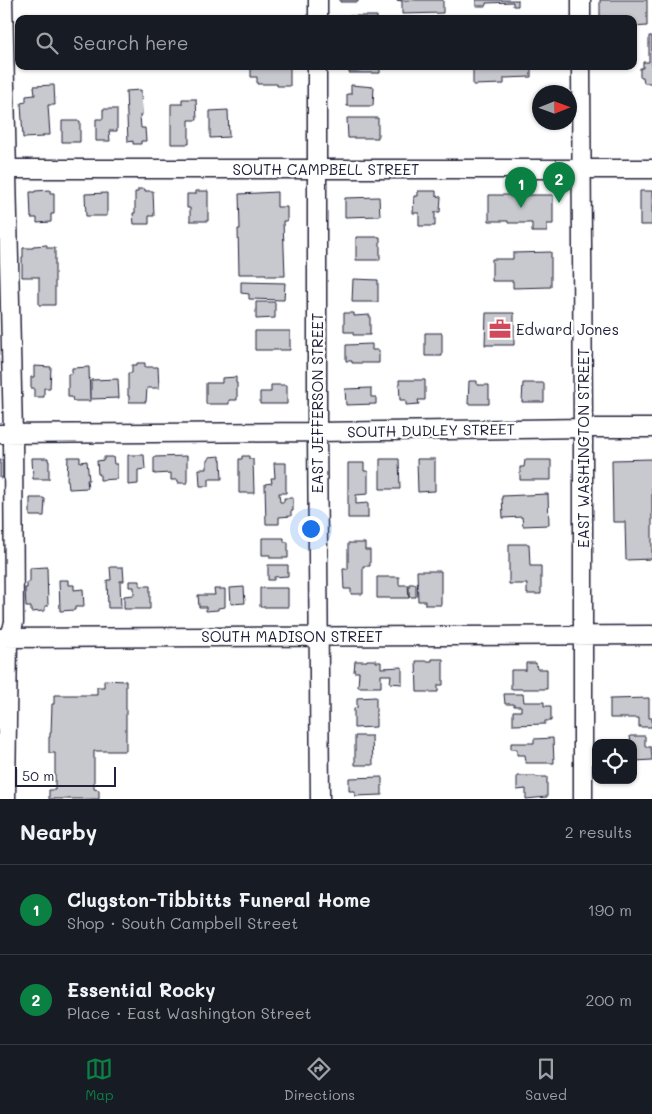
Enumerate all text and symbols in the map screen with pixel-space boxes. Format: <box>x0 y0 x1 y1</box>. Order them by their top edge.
search box <box>15 15 637 70</box>
icon: search <box>33 29 61 57</box>
text: Search here <box>73 30 189 55</box>
north arrow <box>532 85 577 130</box>
street label: SOUTH CAMPBELL STREET <box>233 159 419 179</box>
pin: 2 <box>543 162 575 203</box>
pin: 1 <box>505 167 537 208</box>
street label: EAST JEFFERSON STREET <box>307 313 327 493</box>
office icon: Edward Jones <box>487 316 513 342</box>
place label: Edward Jones <box>516 319 619 339</box>
street label: EAST WASHINGTON STREET <box>573 348 593 548</box>
street label: SOUTH DUDLEY STREET <box>347 419 515 441</box>
your location <box>298 516 324 542</box>
street label: SOUTH MADISON STREET <box>201 626 383 646</box>
map controls <box>592 739 637 784</box>
button: locate <box>592 739 637 784</box>
scale bar <box>15 764 116 787</box>
text: 50 m <box>22 766 54 785</box>
text: Nearby <box>20 818 97 845</box>
text: 2 results <box>565 821 632 842</box>
text: Clugston-Tibbitts Funeral Home <box>67 887 371 912</box>
text: 1 <box>32 899 40 920</box>
text: 190 m <box>588 899 632 920</box>
text: Shop · South Campbell Street <box>67 912 298 933</box>
text: Essential Rocky <box>67 977 216 1002</box>
text: 2 <box>32 989 40 1010</box>
text: 200 m <box>585 989 632 1010</box>
text: Place · East Washington Street <box>67 1002 312 1023</box>
tab: Map <box>85 1055 114 1104</box>
tab: Directions <box>284 1055 355 1104</box>
tab: Saved <box>525 1055 567 1104</box>

